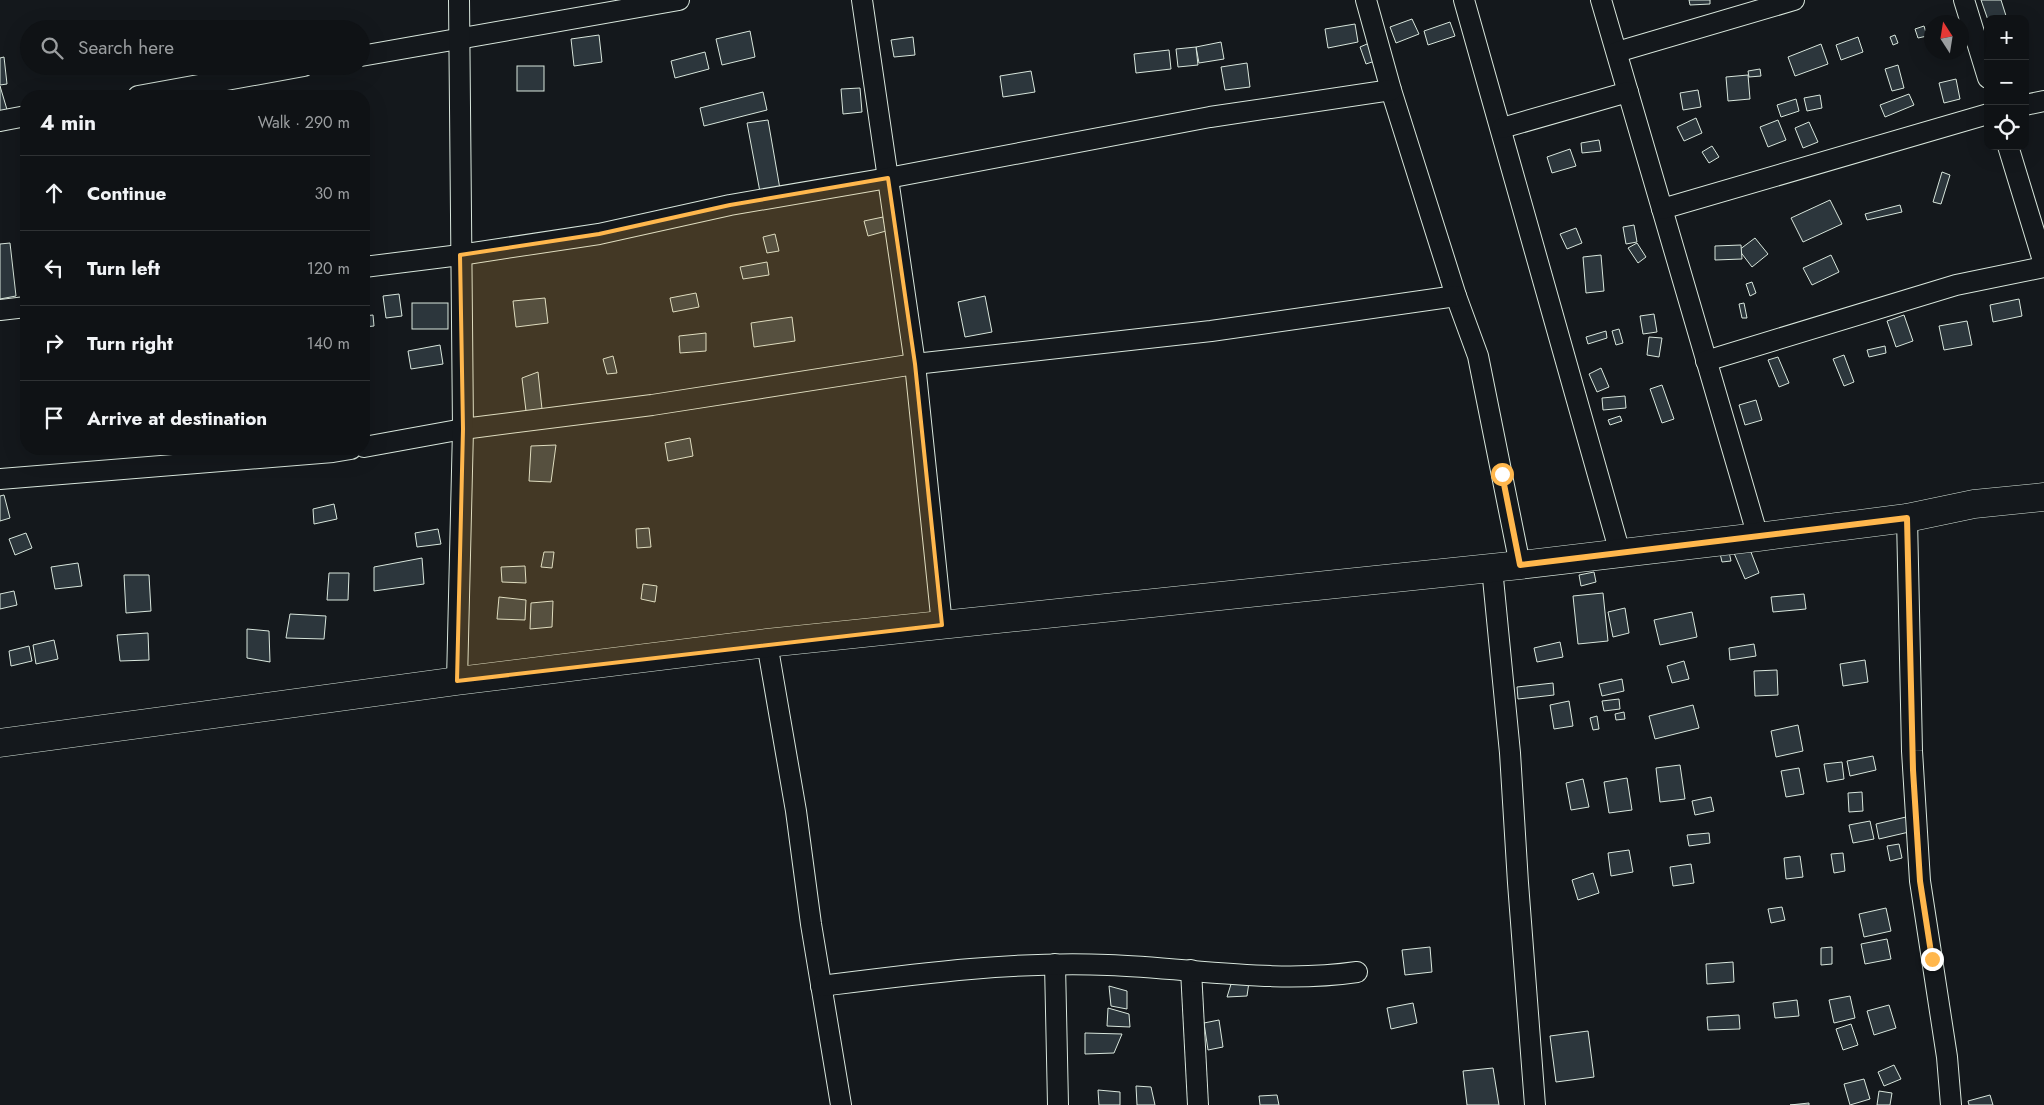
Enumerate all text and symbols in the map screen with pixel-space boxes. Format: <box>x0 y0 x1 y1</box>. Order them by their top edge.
north arrow <box>1924 15 1969 60</box>
map controls <box>1984 15 2029 150</box>
button: + <box>1984 15 2029 60</box>
search box <box>20 20 370 75</box>
icon: search <box>38 34 66 62</box>
text: Search here <box>78 34 174 61</box>
button: − <box>1984 60 2029 105</box>
button: locate <box>1984 105 2029 150</box>
text: 4 min <box>40 108 96 138</box>
text: Walk · 290 m <box>258 111 350 134</box>
icon: ahead <box>40 179 68 207</box>
text: Continue <box>87 180 166 207</box>
text: 30 m <box>314 182 350 205</box>
icon: left <box>40 254 68 282</box>
text: Turn left <box>87 255 160 282</box>
text: 120 m <box>307 257 350 280</box>
icon: right <box>40 329 68 357</box>
text: Turn right <box>87 330 173 357</box>
text: 140 m <box>307 332 350 355</box>
icon: arrive <box>40 404 68 432</box>
text: Arrive at destination <box>87 405 267 432</box>
route start <box>1491 463 1514 486</box>
route end <box>1921 948 1944 971</box>

